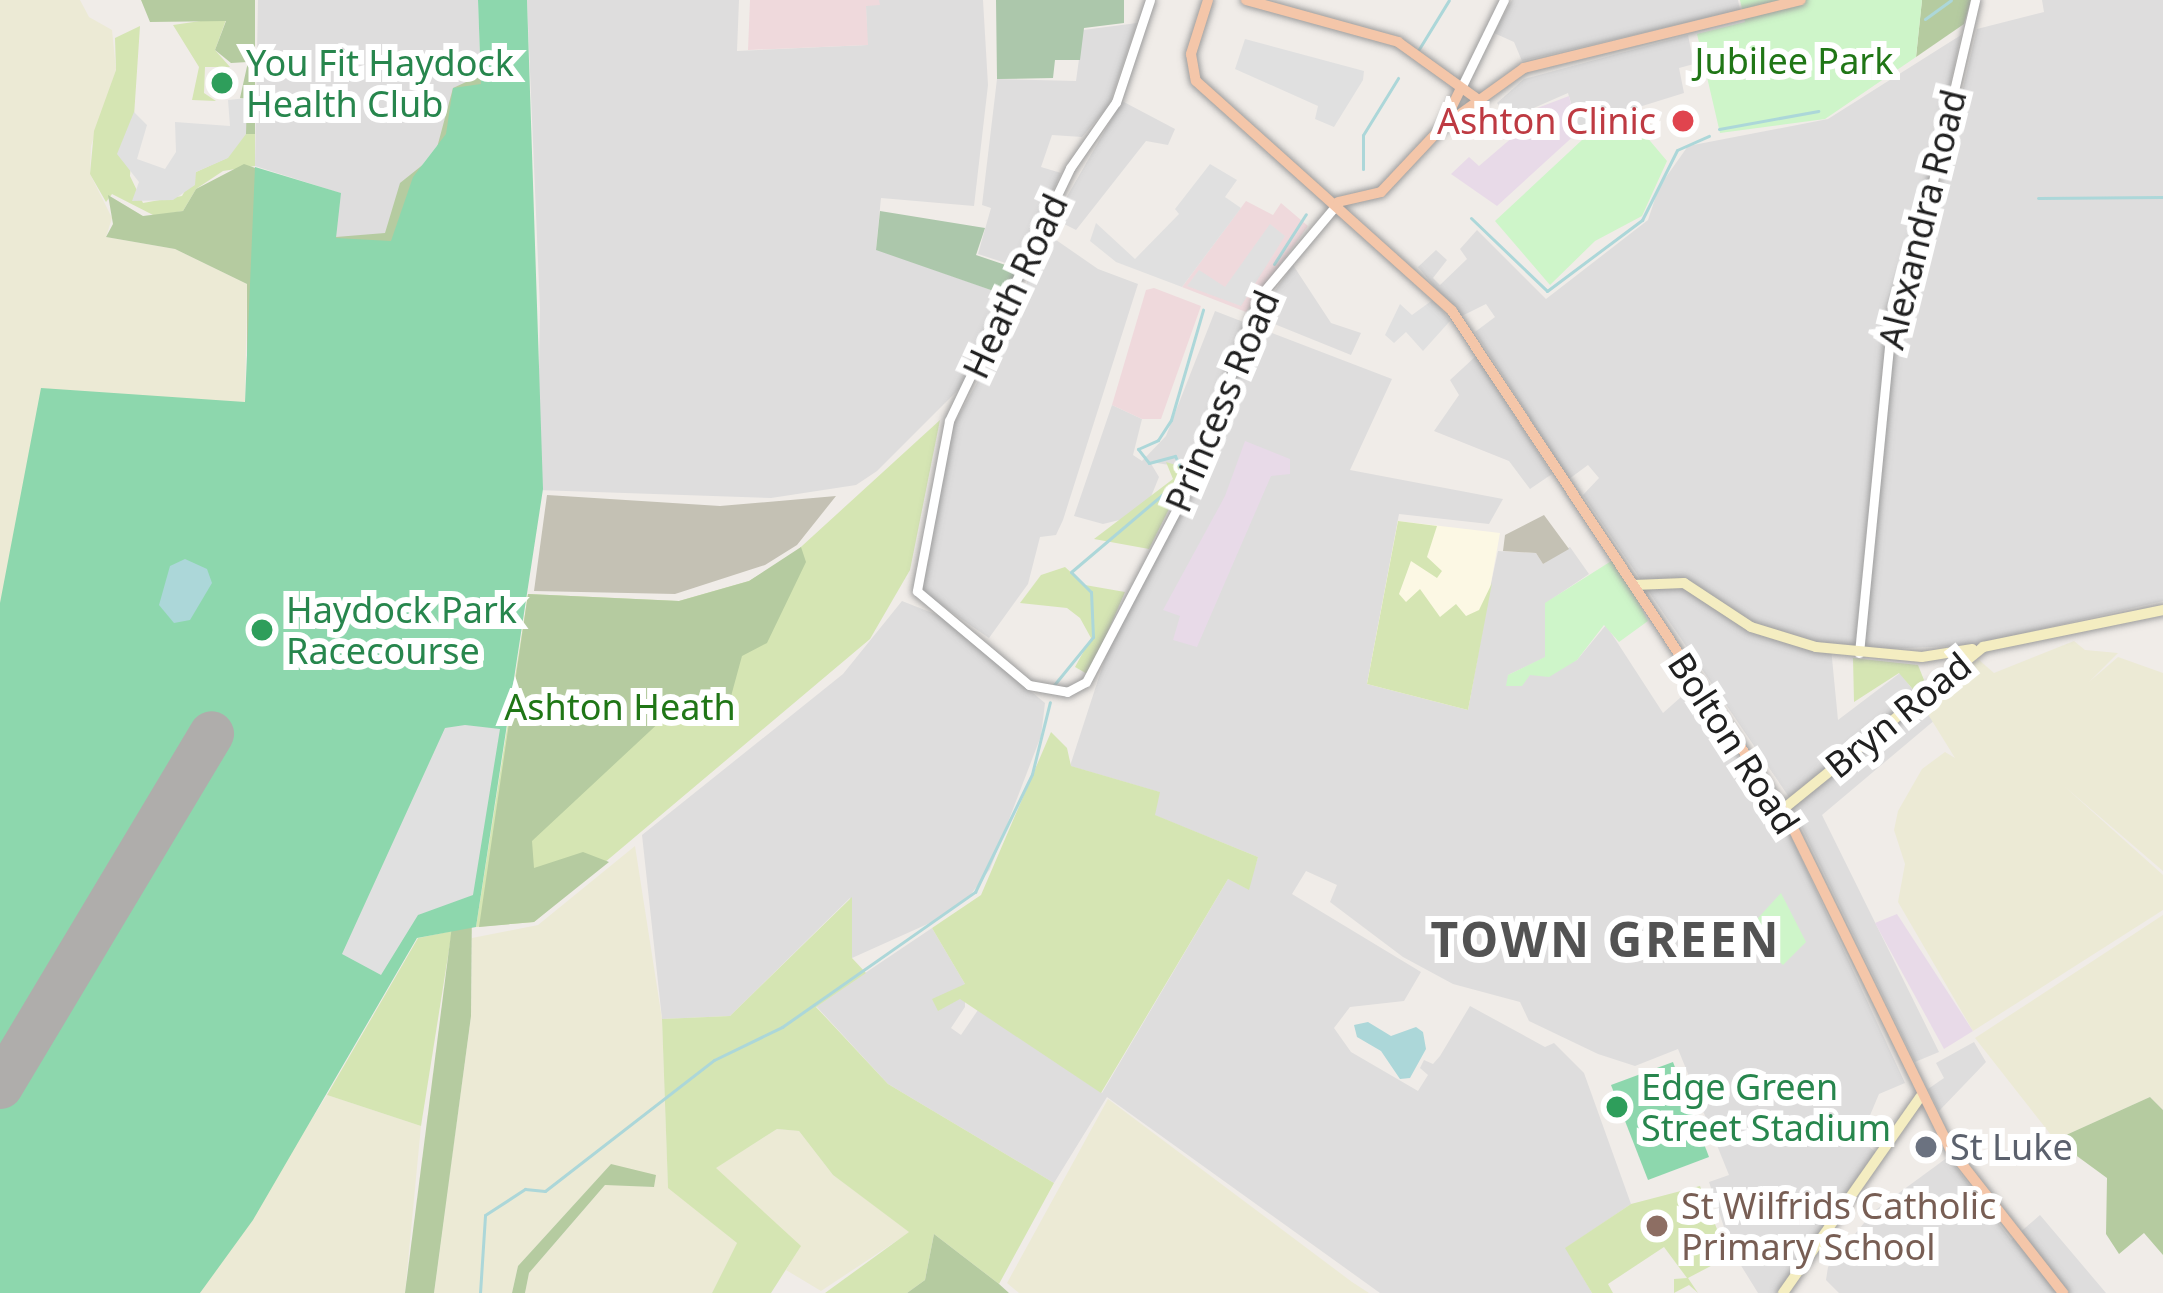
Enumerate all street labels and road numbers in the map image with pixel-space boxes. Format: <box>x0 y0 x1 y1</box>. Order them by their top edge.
street label: Alexandra Road <box>1869 85 1975 353</box>
street label: Heath Road <box>954 187 1076 385</box>
street label: Princess Road <box>1156 284 1288 518</box>
street label: Bryn Road <box>1817 643 1979 787</box>
street label: Bolton Road <box>1659 644 1809 842</box>

